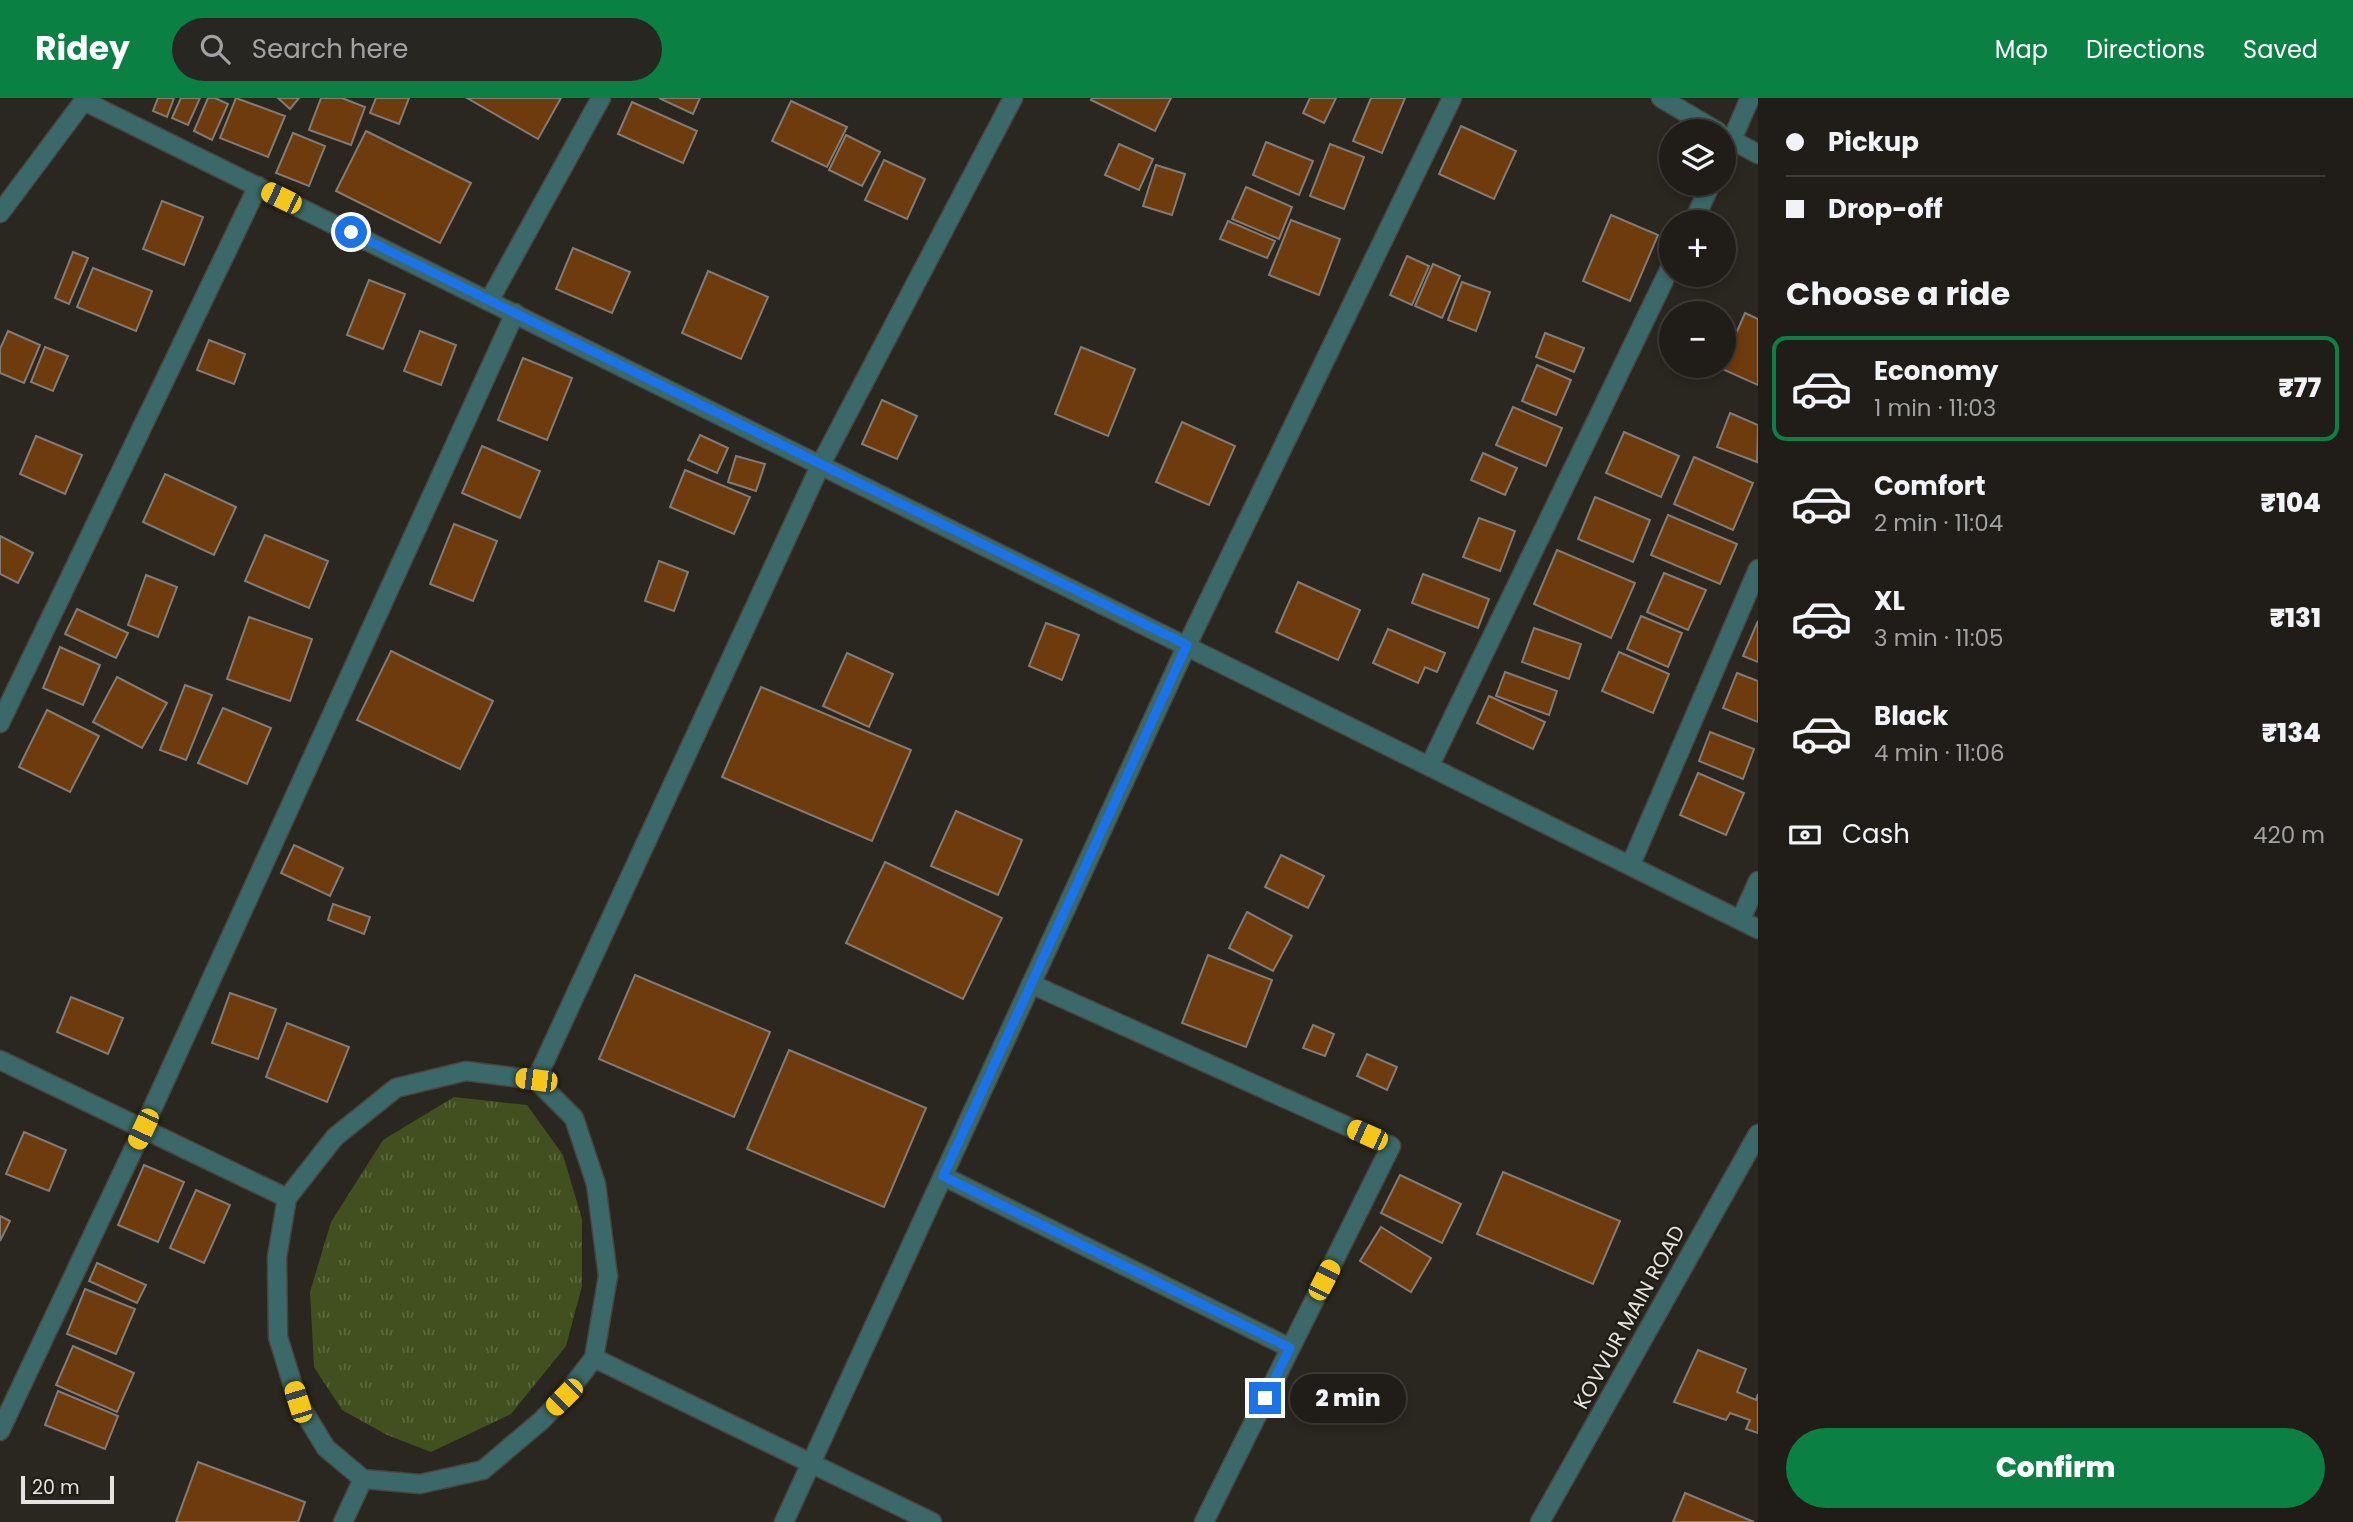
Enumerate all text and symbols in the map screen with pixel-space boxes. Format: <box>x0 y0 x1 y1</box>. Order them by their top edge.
search box <box>172 18 662 81</box>
text: Ridey <box>35 25 130 72</box>
icon: search <box>196 30 234 68</box>
text: Search here <box>252 31 408 67</box>
text: Map <box>1995 33 2048 66</box>
text: Directions <box>2086 33 2205 66</box>
text: Saved <box>2243 33 2318 66</box>
map controls <box>1659 119 1736 378</box>
button: layers <box>1659 119 1736 196</box>
text: Pickup <box>1828 124 1919 160</box>
car <box>258 179 305 217</box>
text: Drop-off <box>1828 191 1943 227</box>
button: + <box>1659 210 1736 287</box>
route start <box>335 216 367 248</box>
text: Choose a ride <box>1786 271 2010 316</box>
button: − <box>1659 301 1736 378</box>
text: Economy <box>1874 353 1998 389</box>
icon: car <box>1790 357 1853 420</box>
text: ₹77 <box>2279 370 2321 406</box>
text: 1 min · 11:03 <box>1874 392 1996 424</box>
text: Comfort <box>1874 468 1986 504</box>
icon: car <box>1790 472 1853 535</box>
text: ₹104 <box>2261 485 2321 521</box>
text: 2 min · 11:04 <box>1874 507 2003 539</box>
text: XL <box>1874 583 1905 619</box>
icon: car <box>1790 587 1853 650</box>
text: ₹131 <box>2270 600 2321 636</box>
text: 3 min · 11:05 <box>1874 622 2003 654</box>
text: Black <box>1874 698 1948 734</box>
icon: car <box>1790 702 1853 765</box>
text: ₹134 <box>2262 715 2321 751</box>
text: 4 min · 11:06 <box>1874 737 2005 769</box>
icon: cash <box>1786 816 1824 854</box>
text: Cash <box>1842 816 1910 852</box>
text: 420 m <box>2253 819 2325 851</box>
car <box>514 1067 559 1093</box>
car <box>125 1106 162 1152</box>
car <box>1344 1117 1391 1153</box>
street label: KOVVUR MAIN ROAD <box>1566 1220 1692 1414</box>
car <box>1306 1257 1343 1303</box>
callout: 2 min <box>1290 1374 1405 1422</box>
car <box>542 1375 587 1419</box>
car <box>282 1379 315 1425</box>
route end <box>1249 1382 1281 1414</box>
text: 2 min <box>1316 1382 1380 1414</box>
button: Confirm <box>1786 1428 2325 1508</box>
scale bar <box>21 1473 114 1505</box>
text: 20 m <box>32 1474 80 1501</box>

